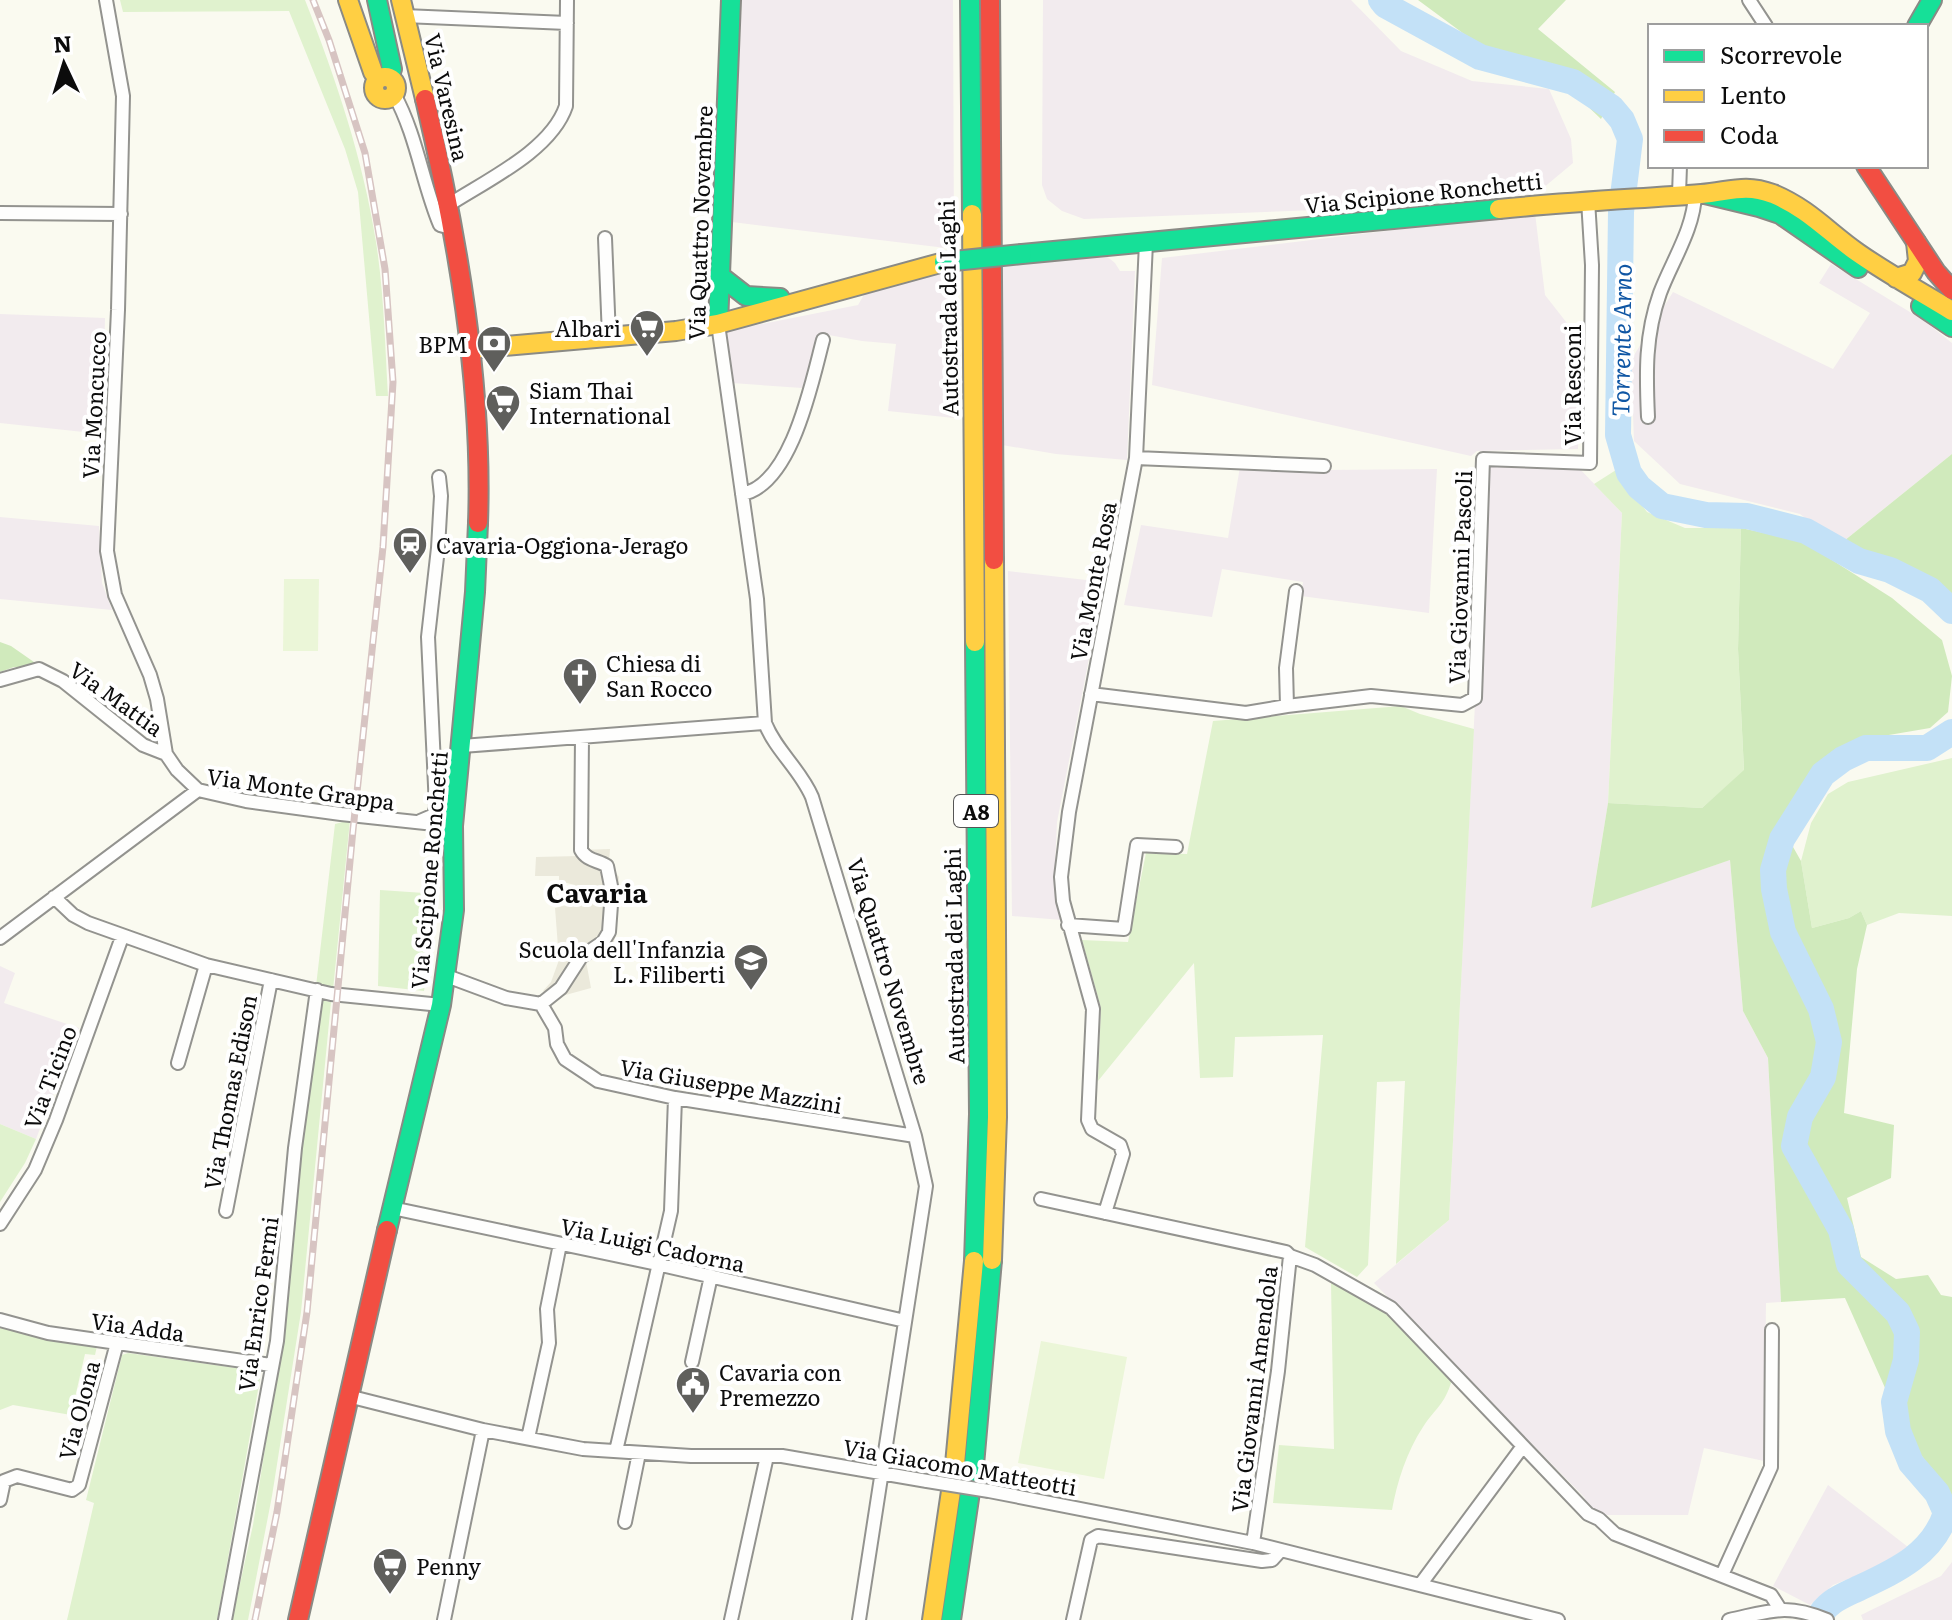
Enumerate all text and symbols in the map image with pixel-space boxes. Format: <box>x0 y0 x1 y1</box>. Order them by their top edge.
north arrow <box>24 24 104 104</box>
legend <box>1648 24 1928 168</box>
text: N <box>52 25 73 60</box>
street label: Via Varesina <box>417 30 479 165</box>
text: Scorrevole <box>1720 36 1842 71</box>
text: Lento <box>1720 76 1786 111</box>
street label: Via Quattro Novembre <box>678 105 720 341</box>
text: Coda <box>1720 116 1779 151</box>
street label: Via Scipione Ronchetti <box>1303 163 1543 221</box>
street label: Autostrada dei Laghi <box>929 200 965 416</box>
water label: Torrente Arno <box>1601 263 1639 417</box>
supermarket icon: Albari <box>628 308 666 358</box>
place label: Albari <box>555 311 621 344</box>
bank icon: BPM <box>475 324 513 374</box>
street label: Via Resconi <box>1555 324 1588 446</box>
place label: BPM <box>418 327 468 360</box>
street label: Via Moncucco <box>73 330 113 480</box>
place label: Siam Thai International <box>529 373 671 431</box>
supermarket icon: Siam Thai International <box>484 383 522 433</box>
street label: Via Giovanni Pascoli <box>1439 470 1479 684</box>
street label: Via Monte Rosa <box>1060 498 1124 664</box>
station icon: Cavaria-Oggiona-Jerago <box>391 525 429 575</box>
place label: Cavaria-Oggiona-Jerago <box>436 528 688 561</box>
place label: Chiesa di San Rocco <box>606 646 712 704</box>
street label: Via Mattia <box>63 653 171 744</box>
church icon: Chiesa di San Rocco <box>561 656 599 706</box>
street label: Via Scipione Ronchetti <box>401 750 455 990</box>
street label: Via Monte Grappa <box>205 758 397 818</box>
road number: A8 <box>954 795 998 827</box>
street label: Autostrada dei Laghi <box>935 848 971 1064</box>
street label: Via Quattro Novembre <box>840 854 940 1088</box>
district label: Cavaria <box>546 872 648 911</box>
place label: Scuola dell'Infanzia L. Filiberti <box>519 932 725 990</box>
school or university icon: Scuola dell'Infanzia L. Filiberti <box>732 942 770 992</box>
street label: Via Thomas Edison <box>194 991 264 1193</box>
street label: Via Ticino <box>14 1020 84 1134</box>
street label: Via Giuseppe Mazzini <box>617 1049 845 1121</box>
street label: Via Luigi Cadorna <box>558 1208 749 1280</box>
street label: Via Enrico Fermi <box>228 1214 286 1394</box>
street label: Via Giovanni Amendola <box>1221 1264 1285 1514</box>
street label: Via Adda <box>89 1303 187 1349</box>
place label: Cavaria con Premezzo <box>719 1355 842 1413</box>
street label: Via Olona <box>49 1356 107 1464</box>
public building icon: Cavaria con Premezzo <box>674 1365 712 1415</box>
street label: Via Giacomo Matteotti <box>841 1429 1079 1503</box>
supermarket icon: Penny <box>371 1546 409 1596</box>
place label: Penny <box>416 1549 481 1582</box>

